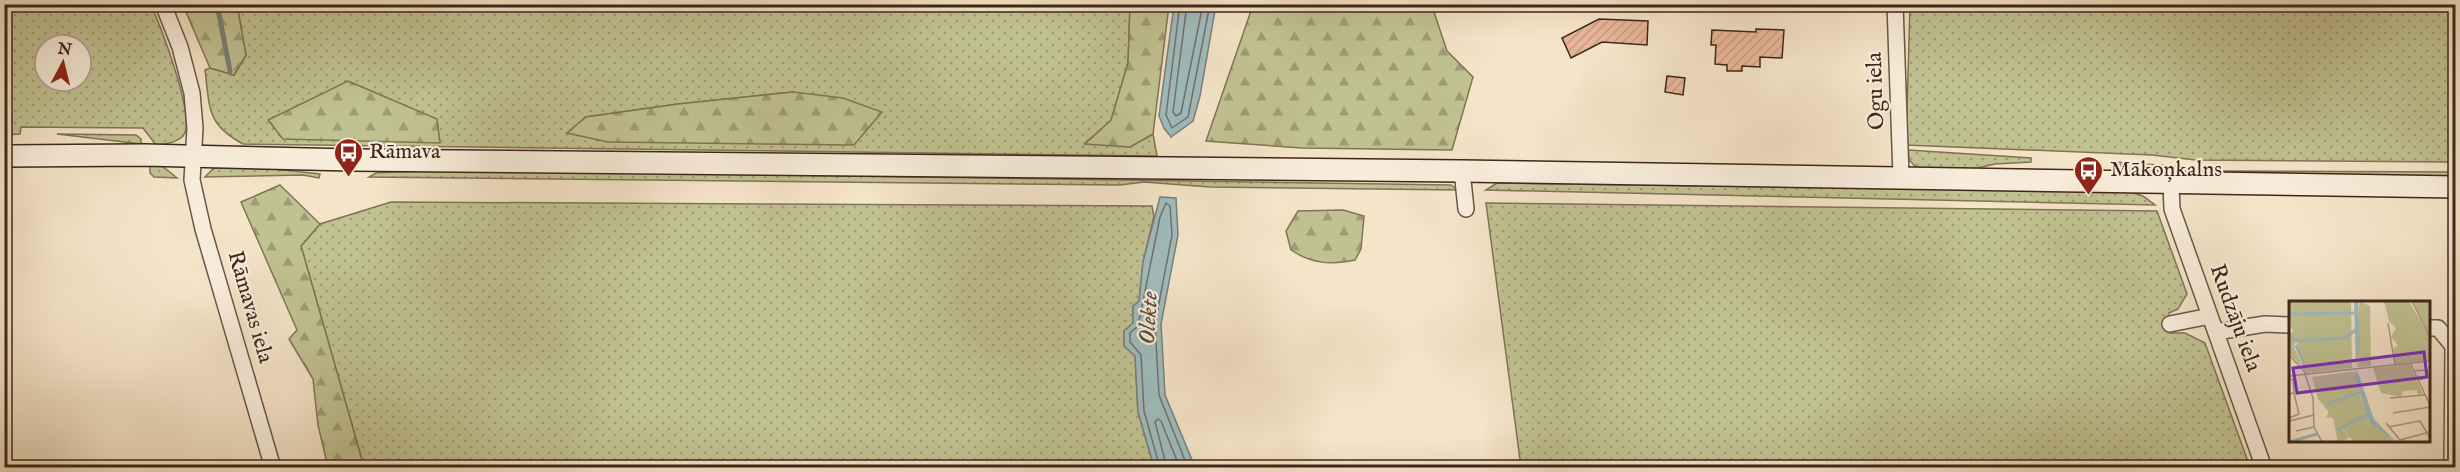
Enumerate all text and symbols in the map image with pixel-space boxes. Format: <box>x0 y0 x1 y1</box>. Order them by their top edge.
north arrow <box>33 33 93 93</box>
text: N <box>56 39 73 61</box>
street label: Ogu iela <box>1861 51 1891 130</box>
bus stop icon: Rāmava <box>332 136 364 178</box>
place label: Rāmava <box>369 138 441 166</box>
bus stop icon: Mākoņkalns <box>2073 154 2105 196</box>
place label: Mākoņkalns <box>2110 156 2222 184</box>
street label: Rāmavas iela <box>221 248 280 367</box>
street label: Rudzāju iela <box>2203 260 2268 376</box>
water label: Olekte <box>1132 291 1166 345</box>
inset map <box>2289 301 2430 442</box>

